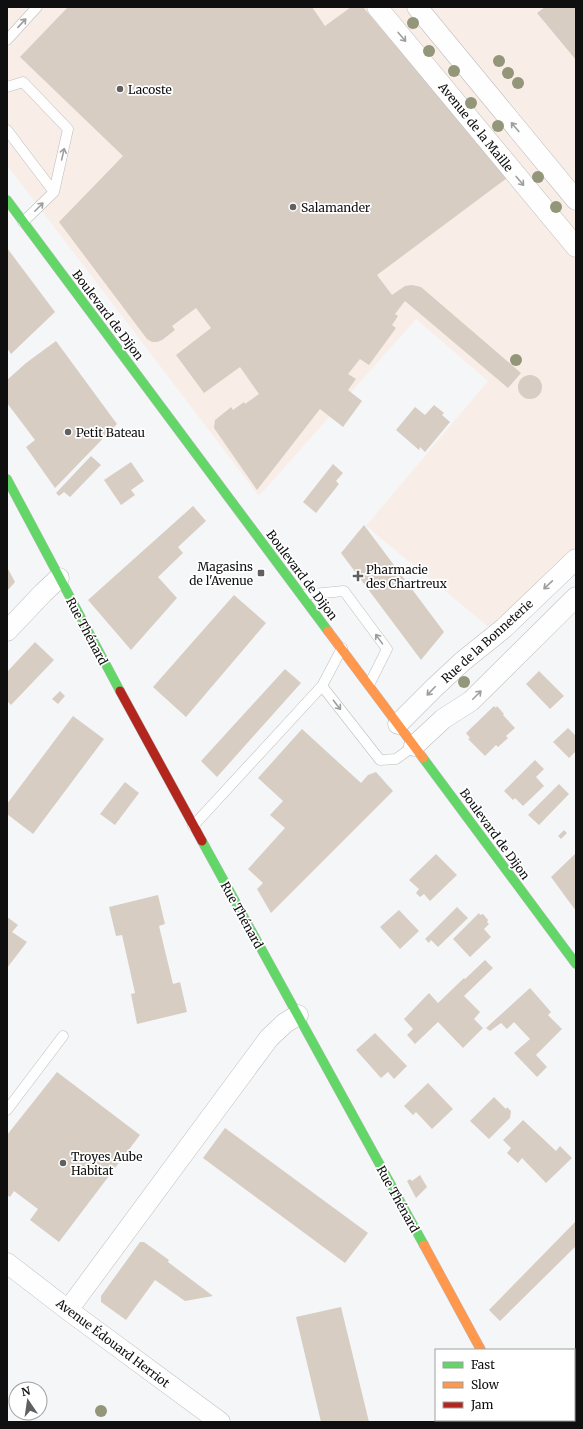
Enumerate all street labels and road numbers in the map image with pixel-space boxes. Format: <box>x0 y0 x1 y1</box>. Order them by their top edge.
street label: Avenue de la Maille <box>435 79 517 175</box>
street label: Boulevard de Dijon <box>69 267 147 363</box>
street label: Boulevard de Dijon <box>263 527 341 623</box>
street label: Rue Thénard <box>63 595 111 667</box>
street label: Rue de la Bonneterie <box>438 596 536 686</box>
street label: Boulevard de Dijon <box>457 786 533 882</box>
street label: Rue Thénard <box>218 879 266 951</box>
street label: Rue Thénard <box>374 1163 422 1235</box>
street label: Avenue Édouard Herriot <box>53 1295 173 1391</box>

